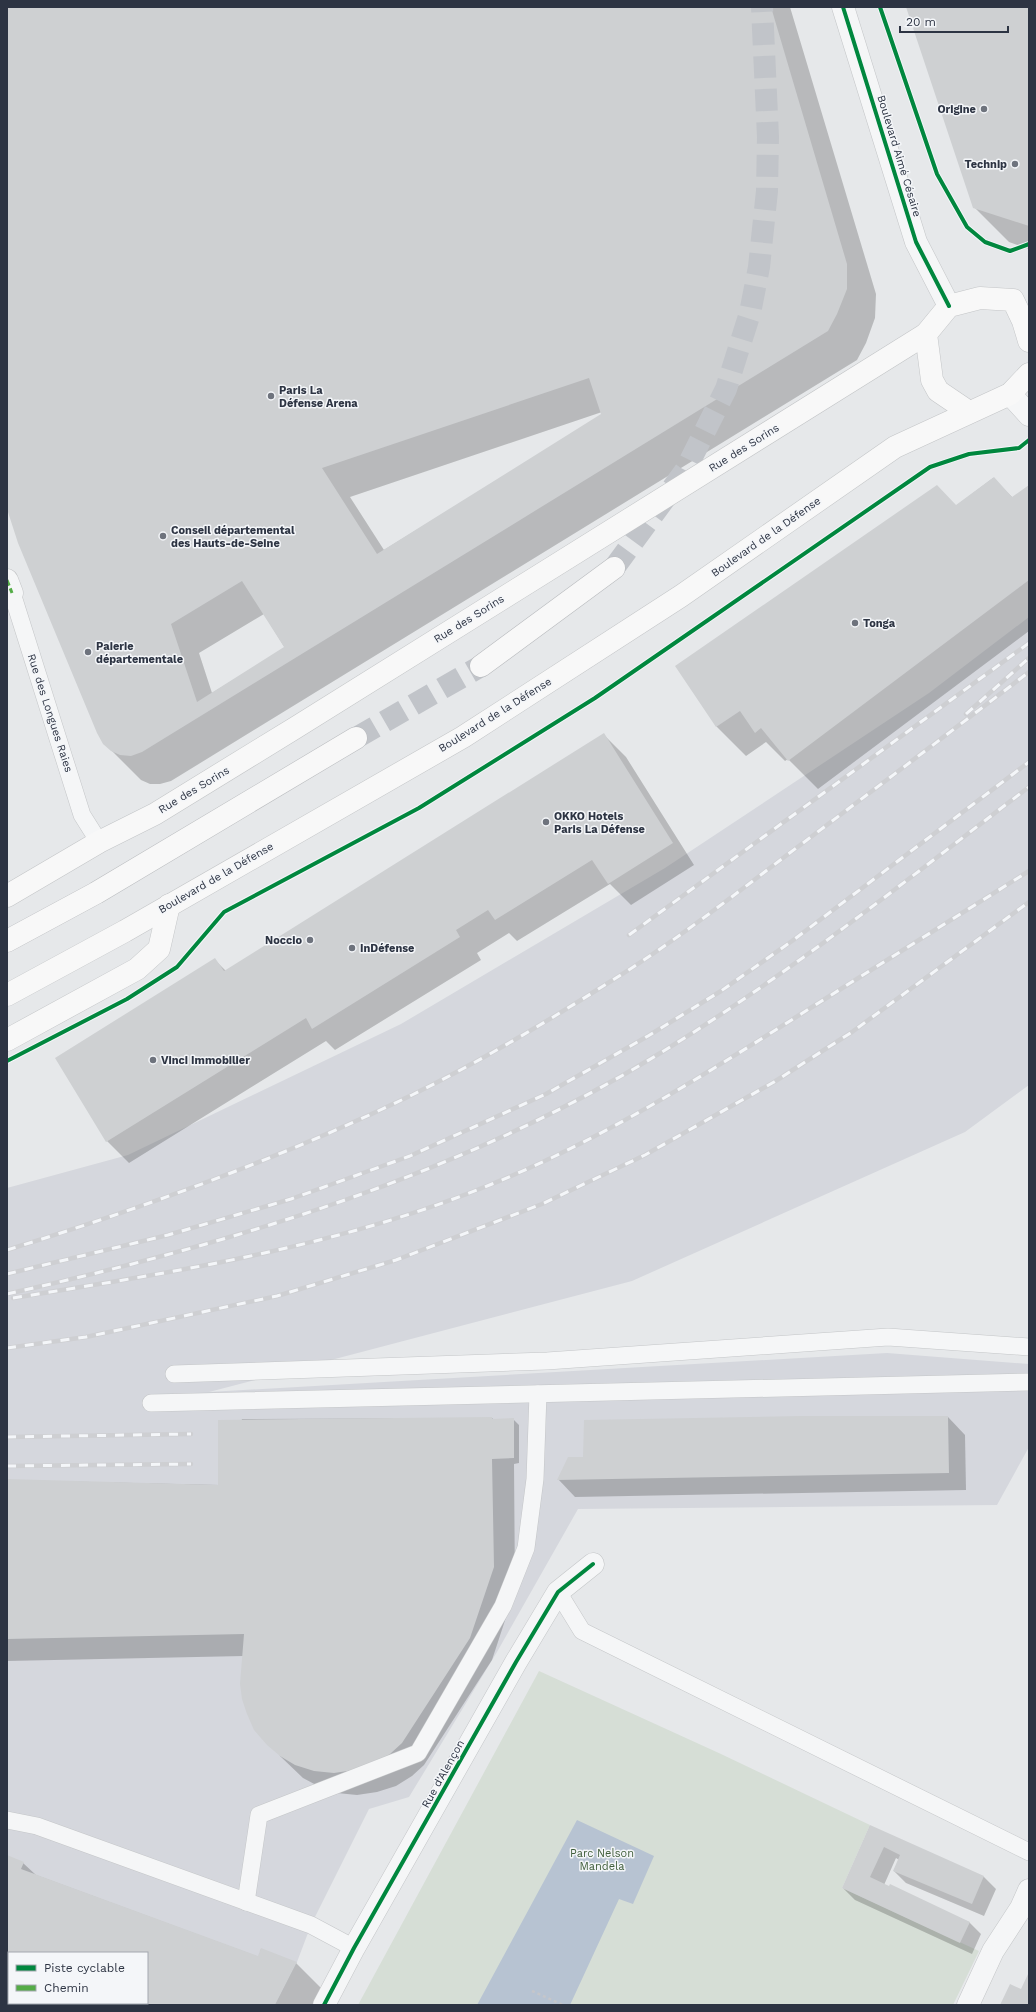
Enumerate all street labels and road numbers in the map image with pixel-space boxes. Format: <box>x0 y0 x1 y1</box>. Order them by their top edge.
street label: Boulevard Aimé Césaire <box>874 94 924 218</box>
street label: Rue des Sorins <box>706 421 782 475</box>
street label: Boulevard de la Défense <box>709 494 823 580</box>
street label: Rue des Sorins <box>431 592 507 646</box>
street label: Rue des Longues Raies <box>25 652 75 774</box>
street label: Boulevard de la Défense <box>436 675 554 755</box>
street label: Rue des Sorins <box>156 764 232 816</box>
street label: Boulevard de la Défense <box>156 840 276 916</box>
street label: Rue d'Alençon <box>419 1738 467 1810</box>

